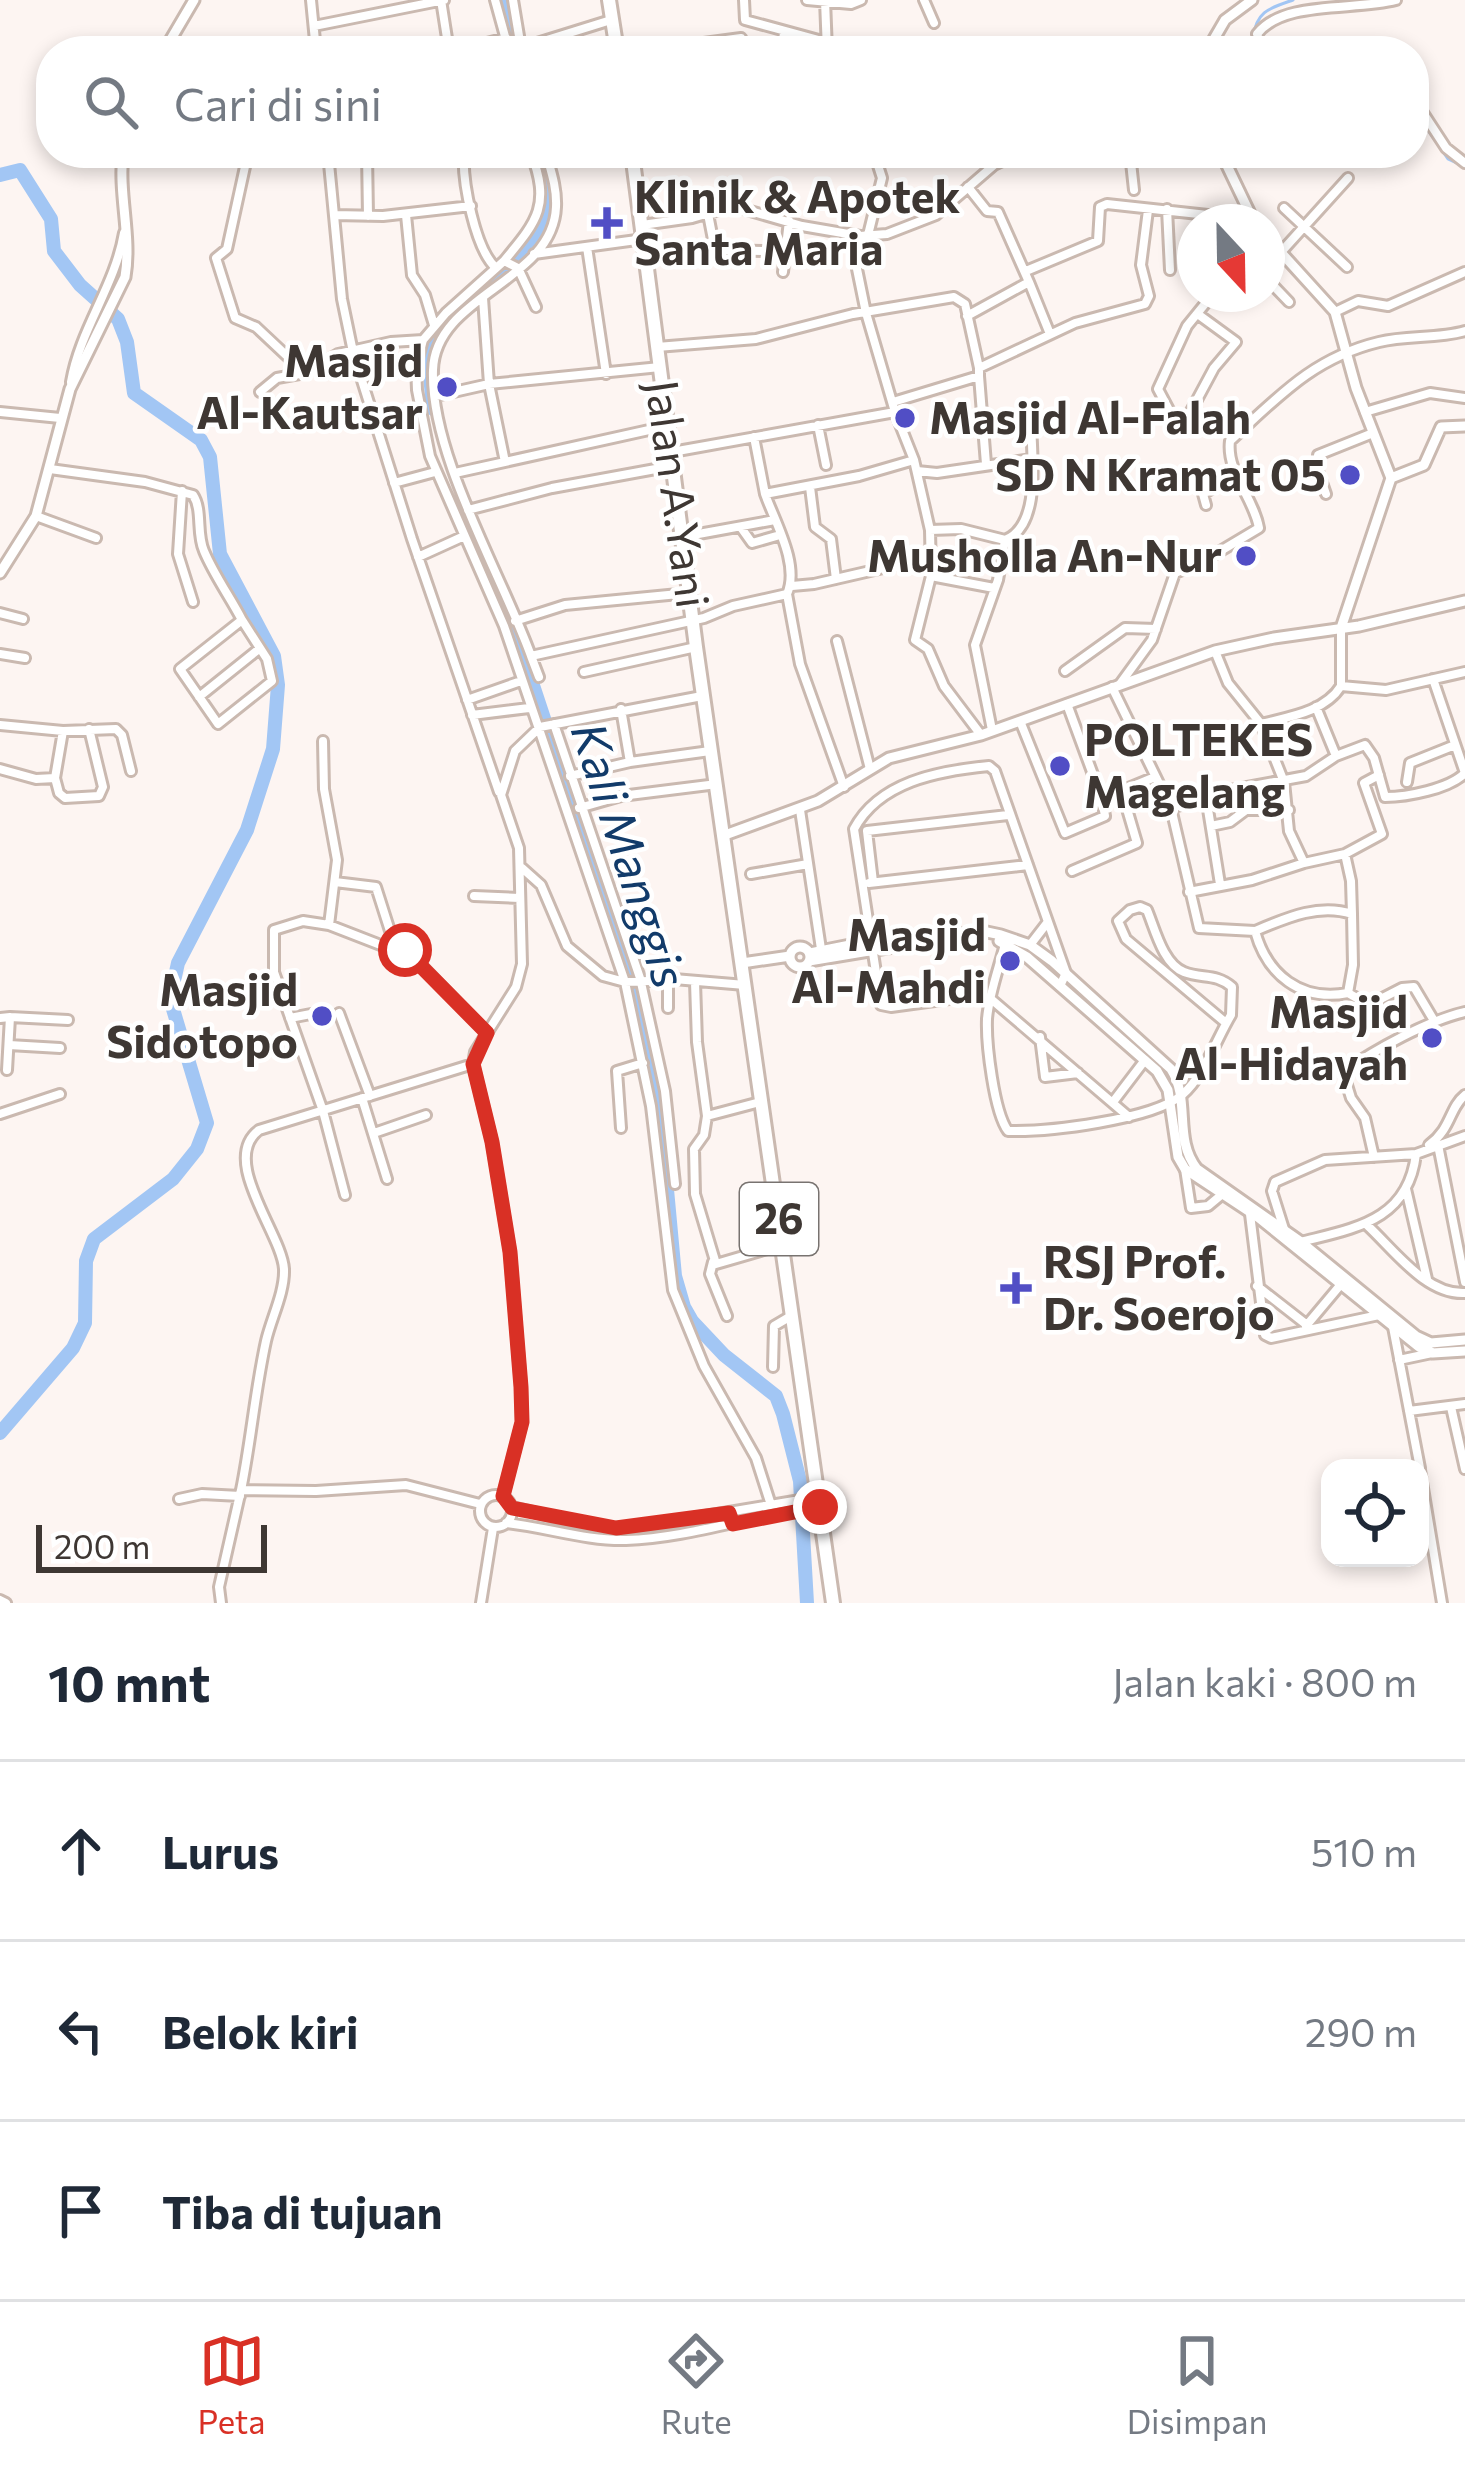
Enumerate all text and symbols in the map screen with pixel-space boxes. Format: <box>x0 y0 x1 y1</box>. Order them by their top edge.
search box <box>36 36 1429 168</box>
icon: search <box>78 69 144 135</box>
text: Cari di sini <box>174 75 382 130</box>
place label: Klinik & Apotek Santa Maria <box>634 167 960 274</box>
north arrow <box>1177 204 1285 312</box>
marker: Klinik & Apotek Santa Maria <box>591 207 623 239</box>
place label: Masjid Al-Kautsar <box>196 331 423 438</box>
marker: Masjid Al-Kautsar <box>434 374 460 400</box>
street label: Jalan A.Yani <box>636 376 723 611</box>
place label: Masjid Al-Falah <box>929 388 1251 443</box>
marker: Masjid Al-Falah <box>892 405 918 431</box>
place label: SD N Kramat 05 <box>995 445 1326 500</box>
marker: SD N Kramat 05 <box>1337 462 1363 488</box>
place label: Musholla An-Nur <box>867 526 1222 581</box>
marker: Musholla An-Nur <box>1233 543 1259 569</box>
place label: POLTEKES Magelang <box>1084 710 1313 817</box>
water label: Kali Manggis <box>561 714 702 994</box>
marker: POLTEKES Magelang <box>1047 753 1073 779</box>
place label: Masjid Al-Mahdi <box>791 905 986 1012</box>
route start <box>378 923 432 977</box>
marker: Masjid Al-Mahdi <box>997 948 1023 974</box>
place label: Masjid Sidotopo <box>106 960 298 1067</box>
place label: Masjid Al-Hidayah <box>1174 982 1408 1089</box>
marker: Masjid Sidotopo <box>309 1003 335 1029</box>
marker: Masjid Al-Hidayah <box>1419 1025 1445 1051</box>
road number: 26 <box>740 1183 818 1255</box>
place label: RSJ Prof. Dr. Soerojo <box>1043 1232 1275 1339</box>
marker: RSJ Prof. Dr. Soerojo <box>1000 1272 1032 1304</box>
map controls <box>1321 1459 1429 1567</box>
button: locate <box>1321 1459 1429 1567</box>
route end <box>793 1480 847 1534</box>
scale bar <box>36 1519 267 1572</box>
text: 200 m <box>54 1525 150 1566</box>
text: 10 mnt <box>48 1650 210 1713</box>
text: Jalan kaki · 800 m <box>1112 1657 1417 1705</box>
icon: ahead <box>48 1818 114 1884</box>
text: Lurus <box>162 1823 279 1878</box>
text: 510 m <box>1311 1827 1417 1875</box>
icon: left <box>48 1998 114 2064</box>
text: Belok kiri <box>162 2003 359 2058</box>
text: 290 m <box>1305 2007 1417 2055</box>
icon: arrive <box>48 2178 114 2244</box>
text: Tiba di tujuan <box>162 2183 443 2238</box>
tab: Peta <box>198 2328 266 2441</box>
tab: Rute <box>661 2328 732 2441</box>
tab: Disimpan <box>1127 2328 1267 2441</box>

